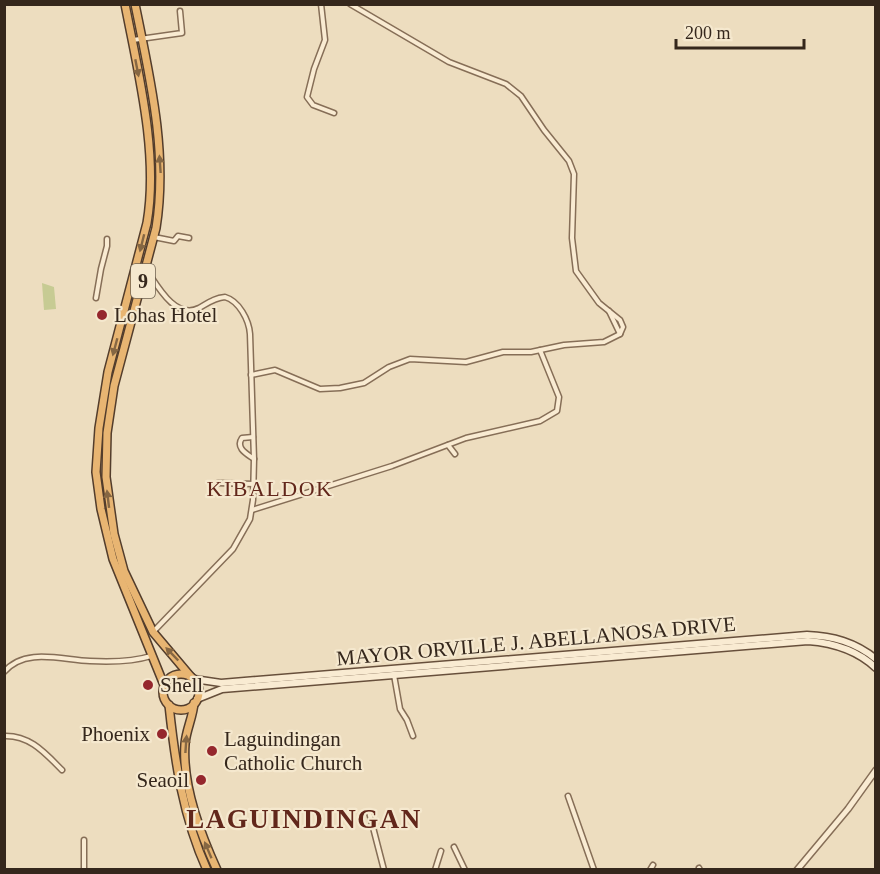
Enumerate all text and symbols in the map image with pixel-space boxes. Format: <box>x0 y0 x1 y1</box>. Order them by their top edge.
scale bar <box>676 12 804 50</box>
text: 200 m <box>685 23 731 43</box>
one-way arrow <box>133 59 142 78</box>
one-way arrow <box>155 155 164 174</box>
one-way arrow <box>136 234 146 252</box>
road number: 9 <box>131 264 155 298</box>
place label: Lohas Hotel <box>114 303 217 327</box>
marker: Lohas Hotel <box>95 308 109 322</box>
one-way arrow <box>110 339 119 357</box>
district label: KIBALDOK <box>207 476 333 501</box>
one-way arrow <box>103 490 113 509</box>
street label: MAYOR ORVILLE J. ABELLANOSA DRIVE <box>335 612 737 670</box>
one-way arrow <box>165 647 179 662</box>
place label: Shell <box>160 673 203 697</box>
marker: Shell <box>141 678 155 692</box>
place label: Phoenix <box>81 722 150 746</box>
marker: Phoenix <box>155 727 169 741</box>
place label: Laguindingan Catholic Church <box>224 727 363 775</box>
one-way arrow <box>182 734 191 753</box>
marker: Laguindingan Catholic Church <box>205 744 219 758</box>
place label: Seaoil <box>137 768 189 792</box>
marker: Seaoil <box>194 773 208 787</box>
district label: LAGUINDINGAN <box>186 804 422 834</box>
one-way arrow <box>203 840 213 858</box>

